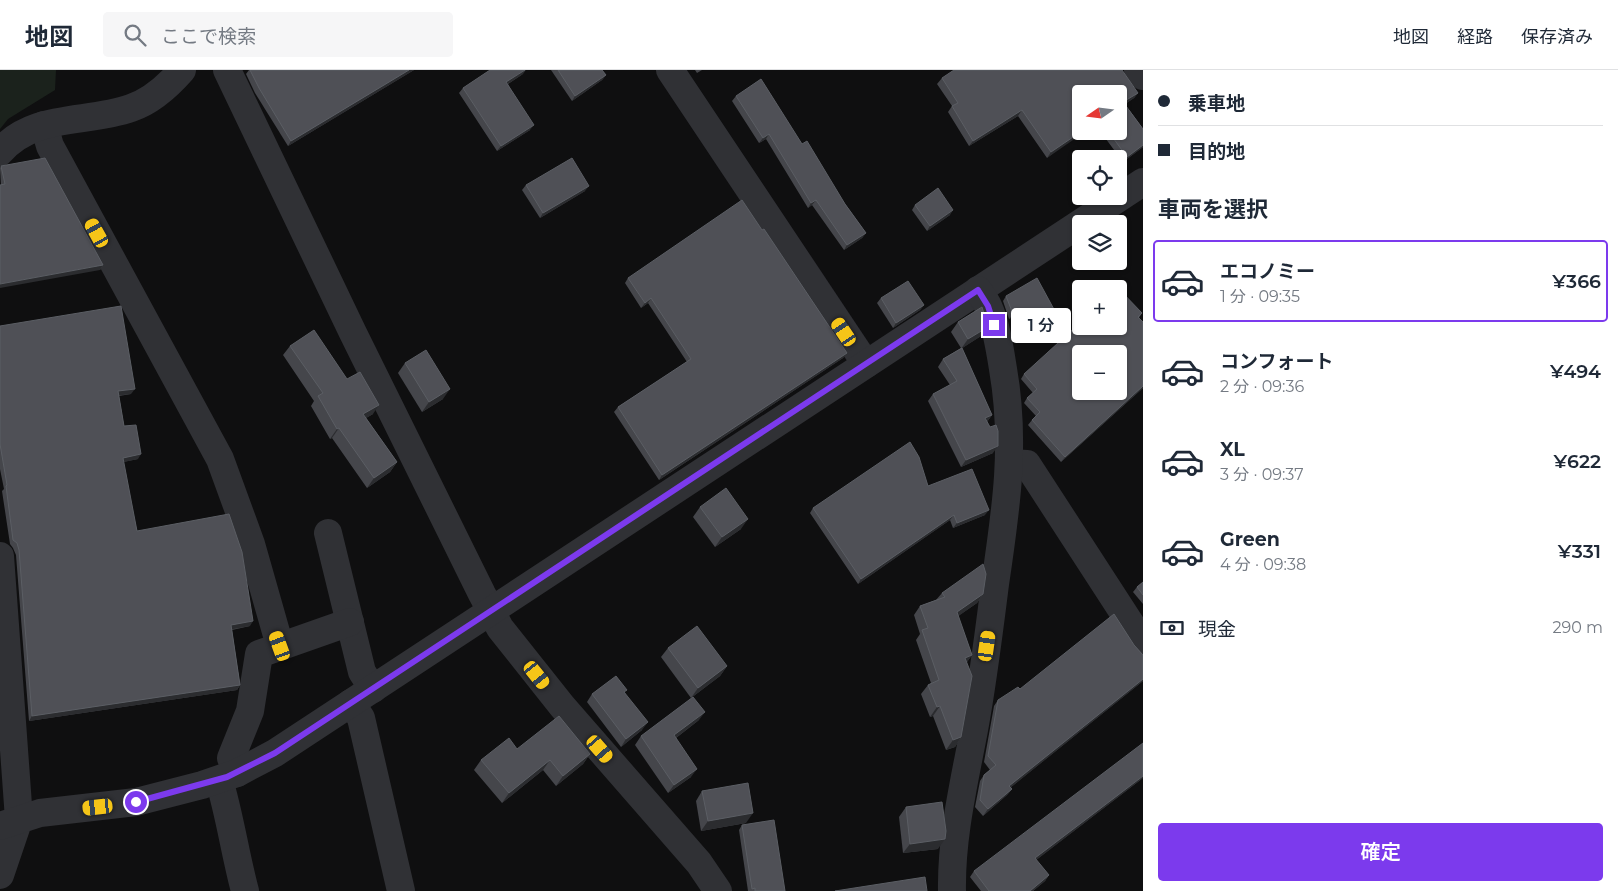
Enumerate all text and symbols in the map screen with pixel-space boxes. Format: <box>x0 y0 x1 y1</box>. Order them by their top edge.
search box <box>103 12 453 57</box>
icon: search <box>121 21 149 49</box>
text: 地図 <box>25 22 73 51</box>
text: ここで検索 <box>161 25 256 48</box>
text: 地図 <box>1393 26 1429 48</box>
text: 経路 <box>1457 26 1493 48</box>
text: 保存済み <box>1521 26 1593 48</box>
north arrow <box>1072 85 1128 140</box>
map controls <box>1072 85 1127 400</box>
text: 乗車地 <box>1188 92 1245 115</box>
text: 目的地 <box>1188 140 1245 163</box>
button: locate <box>1072 150 1127 205</box>
text: 車両を選択 <box>1158 196 1268 223</box>
button: layers <box>1072 215 1127 270</box>
car <box>83 216 110 250</box>
icon: car <box>1160 259 1205 304</box>
text: エコノミー <box>1220 260 1315 283</box>
text: ¥366 <box>1552 270 1601 293</box>
button: + <box>1072 280 1127 335</box>
text: 1 分 · 09:35 <box>1220 287 1300 306</box>
callout: 1 分 <box>1012 308 1072 342</box>
route end <box>983 314 1005 336</box>
car <box>829 315 858 349</box>
text: 1 分 <box>1028 316 1054 335</box>
button: − <box>1072 345 1127 400</box>
icon: car <box>1160 349 1205 394</box>
text: コンフォート <box>1220 350 1333 373</box>
text: ¥494 <box>1550 360 1601 383</box>
text: 2 分 · 09:36 <box>1220 377 1304 396</box>
text: XL <box>1220 438 1245 461</box>
icon: car <box>1160 439 1205 484</box>
text: ¥622 <box>1554 450 1601 473</box>
text: 3 分 · 09:37 <box>1220 465 1304 484</box>
text: Green <box>1220 528 1280 551</box>
icon: car <box>1160 529 1205 574</box>
text: ¥331 <box>1558 540 1601 563</box>
text: 4 分 · 09:38 <box>1220 555 1306 574</box>
icon: cash <box>1158 614 1186 642</box>
text: 現金 <box>1198 618 1236 641</box>
text: 290 m <box>1552 618 1603 637</box>
car <box>267 629 292 663</box>
car <box>977 630 996 662</box>
car <box>521 659 552 691</box>
car <box>584 733 615 765</box>
route start <box>125 791 147 813</box>
car <box>82 798 113 816</box>
button: 確定 <box>1158 823 1603 881</box>

